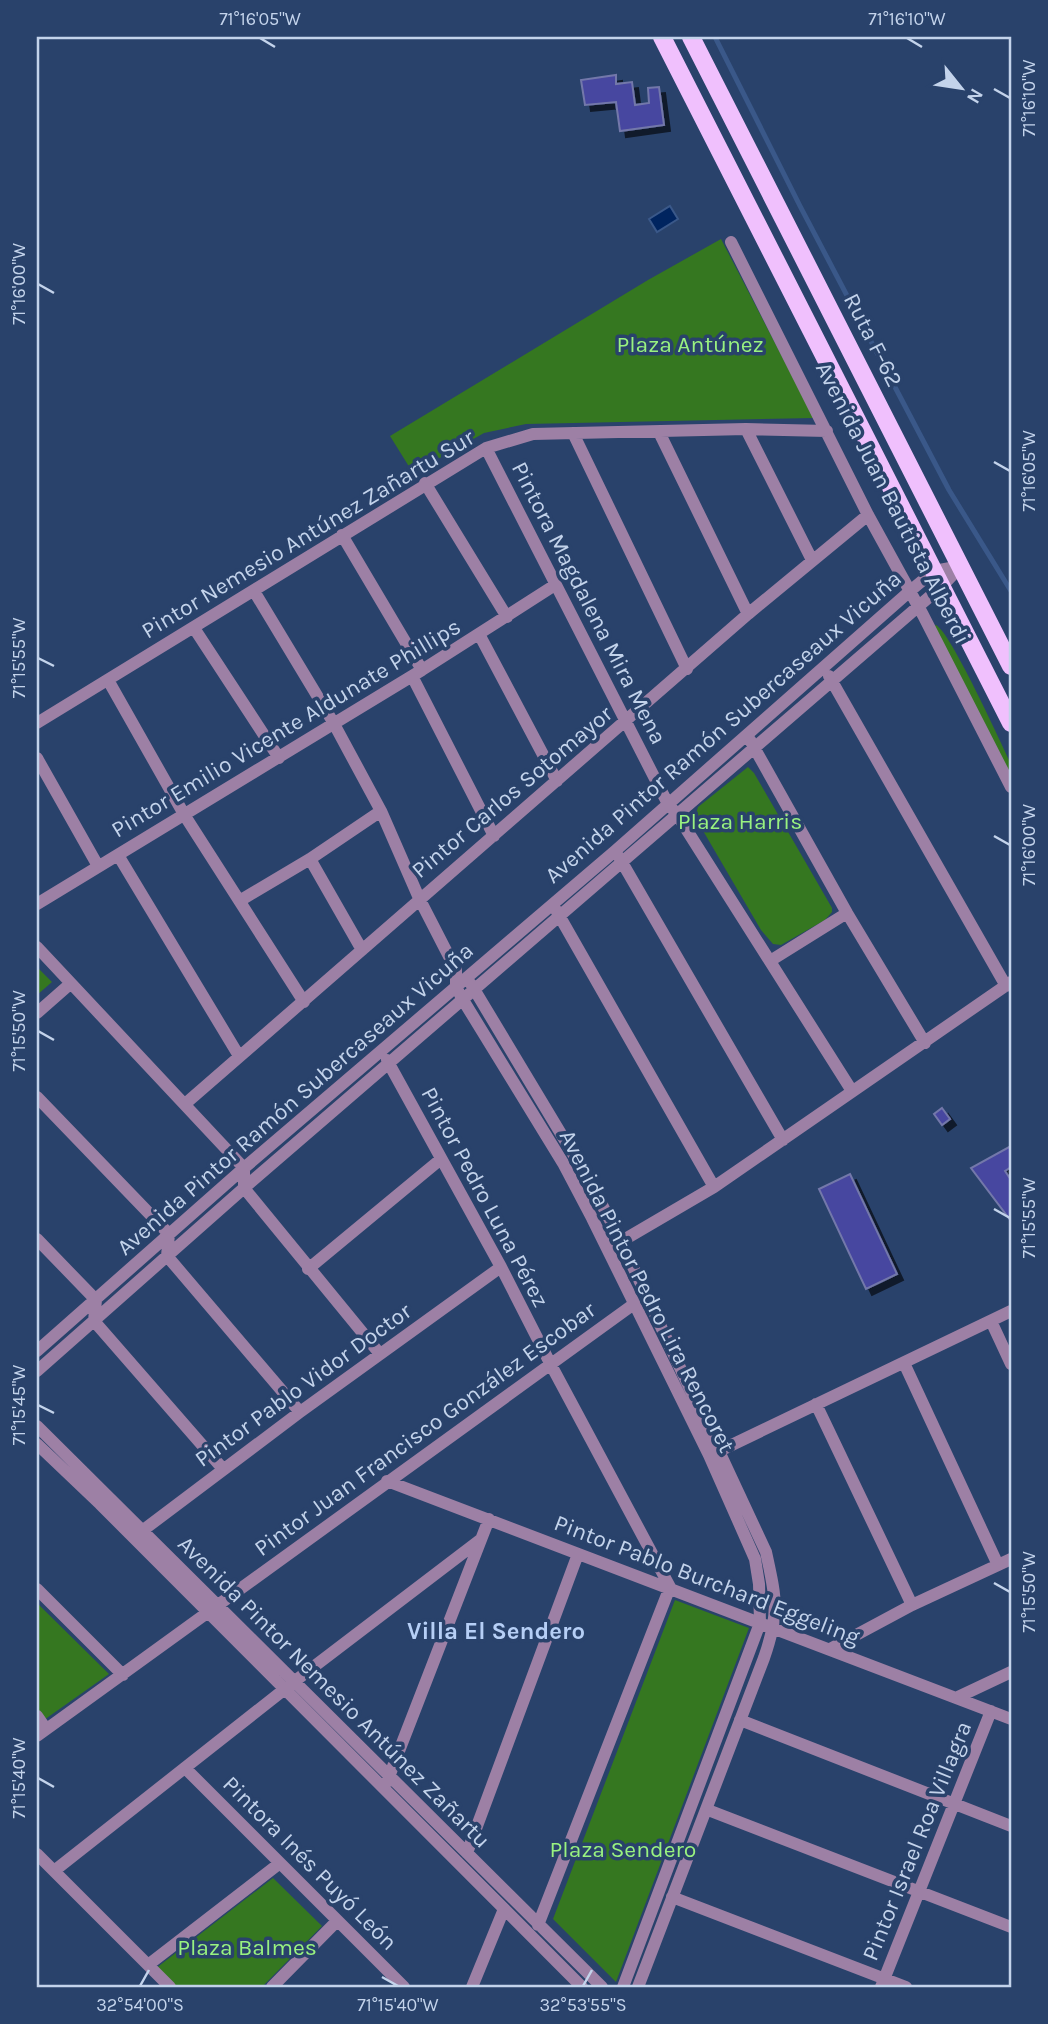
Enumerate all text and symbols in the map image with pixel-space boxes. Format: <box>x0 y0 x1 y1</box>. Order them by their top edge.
text: 71°16'05"W <box>219 8 301 30</box>
text: 71°16'10"W <box>868 8 946 30</box>
north arrow <box>926 52 996 122</box>
text: 71°16'10"W <box>1018 59 1040 137</box>
text: N <box>962 85 988 107</box>
text: 71°16'00"W <box>8 243 30 325</box>
street label: Ruta F-62 <box>838 289 908 391</box>
park label: Plaza Antúnez <box>616 331 764 358</box>
street label: Avenida Juan Bautista Alberdi <box>810 357 976 649</box>
street label: Pintor Nemesio Antúnez Zañartu Sur <box>137 423 480 644</box>
text: 71°16'05"W <box>1018 430 1040 512</box>
street label: Pintora Magdalena Mira Mena <box>506 457 672 749</box>
street label: Avenida Pintor Ramón Subercaseaux Vicuña <box>539 565 907 889</box>
street label: Pintor Emilio Vicente Aldunate Phillips <box>106 613 466 843</box>
text: 71°15'55"W <box>8 618 30 698</box>
street label: Pintor Carlos Sotomayor <box>406 700 618 884</box>
text: 71°16'00"W <box>1018 804 1040 886</box>
park label: Plaza Harris <box>678 808 802 835</box>
street label: Avenida Pintor Ramón Subercaseaux Vicuña <box>111 937 479 1261</box>
text: 71°15'50"W <box>8 990 30 1072</box>
street label: Pintor Pedro Luna Pérez <box>416 1082 554 1312</box>
street label: Avenida Pintor Pedro Lira Rencoret <box>554 1125 741 1457</box>
text: 71°15'55"W <box>1018 1178 1040 1258</box>
street label: Pintor Juan Francisco González Escobar <box>249 1296 601 1562</box>
street label: Pintor Pablo Vidor Doctor <box>190 1297 417 1473</box>
text: 71°15'45"W <box>8 1365 30 1445</box>
street label: Pintor Pablo Burchard Eggeling <box>550 1509 864 1651</box>
street label: Avenida Pintor Nemesio Antúnez Zañartu <box>172 1530 496 1854</box>
text: 71°15'50"W <box>1018 1551 1040 1633</box>
district label: Villa El Sendero <box>407 1617 585 1645</box>
street label: Pintor Israel Roa Villagra <box>857 1717 977 1965</box>
text: 71°15'40"W <box>8 1737 30 1819</box>
street label: Pintora Inés Puyó León <box>217 1770 403 1956</box>
park label: Plaza Sendero <box>550 1836 696 1863</box>
park label: Plaza Balmes <box>177 1934 317 1961</box>
text: 32°54'00"S <box>96 1994 184 2016</box>
text: 71°15'40"W <box>357 1994 439 2016</box>
text: 32°53'55"S <box>539 1994 627 2016</box>

